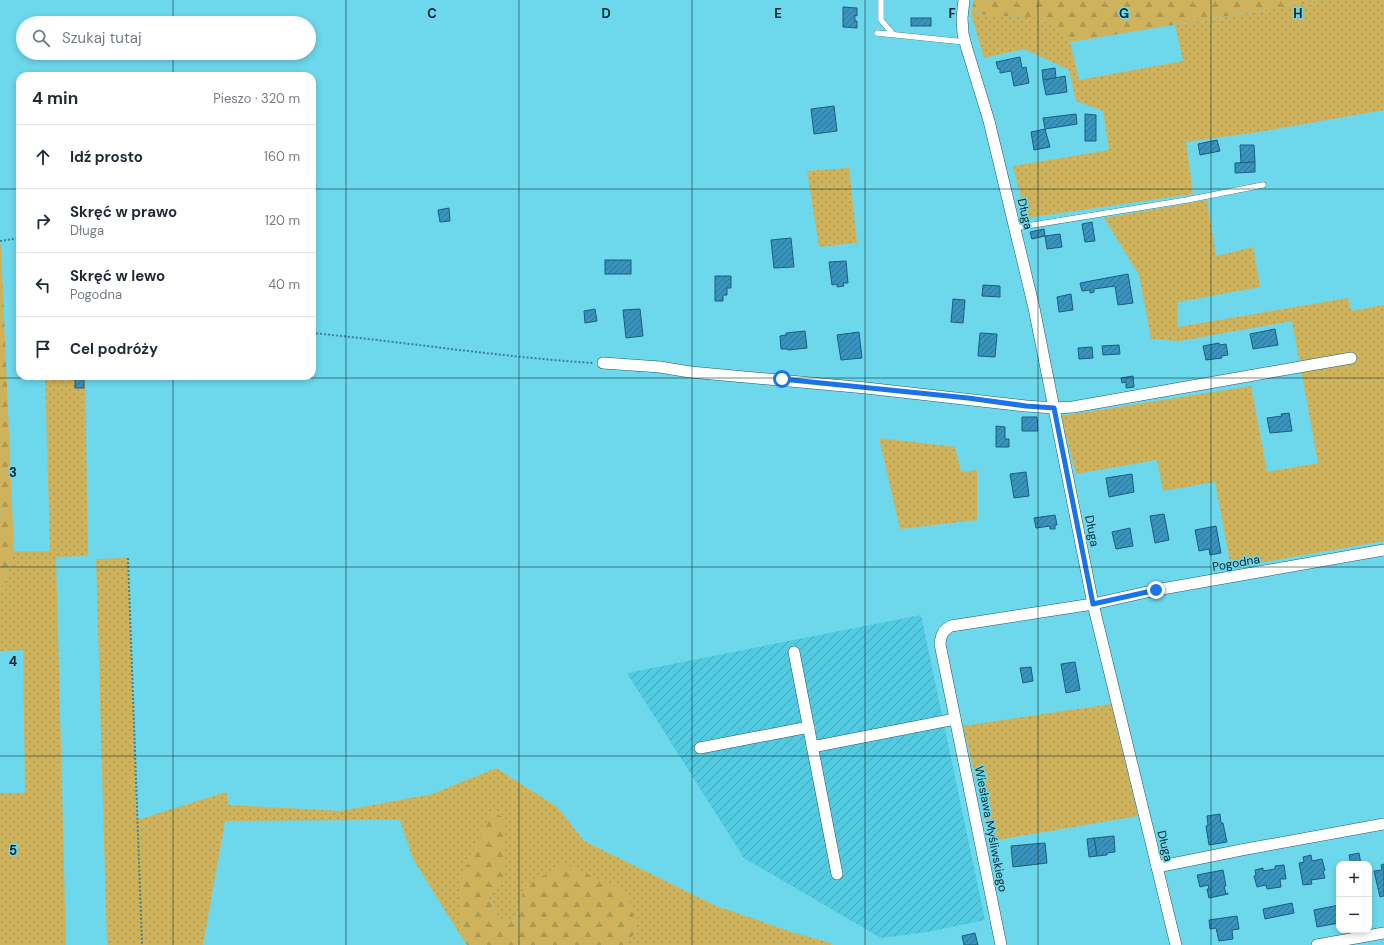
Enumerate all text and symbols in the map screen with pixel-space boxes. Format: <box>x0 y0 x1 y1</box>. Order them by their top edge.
text: C <box>427 5 437 22</box>
text: D <box>601 5 611 22</box>
text: E <box>774 5 782 22</box>
text: F <box>948 5 956 22</box>
text: G <box>1119 5 1129 22</box>
text: H <box>1293 5 1303 22</box>
search box <box>16 16 316 60</box>
icon: search <box>30 27 52 49</box>
text: Szukaj tutaj <box>62 28 142 48</box>
text: 4 min <box>32 87 78 109</box>
text: Pieszo · 320 m <box>213 90 300 107</box>
icon: ahead <box>32 146 54 168</box>
text: Idź prosto <box>70 147 143 167</box>
text: 160 m <box>264 148 300 165</box>
street label: Długa <box>1014 197 1036 231</box>
text: Skręć w prawo <box>70 202 177 222</box>
icon: right <box>32 210 54 232</box>
text: 120 m <box>265 212 300 229</box>
text: Długa <box>70 222 104 239</box>
text: Skręć w lewo <box>70 266 165 286</box>
icon: left <box>32 274 54 296</box>
text: 40 m <box>268 276 300 293</box>
text: Pogodna <box>70 286 122 303</box>
icon: arrive <box>32 338 54 360</box>
text: Cel podróży <box>70 339 158 359</box>
route start <box>773 370 791 388</box>
text: 3 <box>9 464 17 481</box>
street label: Długa <box>1081 514 1103 548</box>
street label: Pogodna <box>1211 551 1261 575</box>
route end <box>1147 581 1165 599</box>
text: 4 <box>9 653 17 670</box>
street label: Wiesława Myśliwskiego <box>971 765 1011 893</box>
street label: Długa <box>1153 829 1177 863</box>
text: 5 <box>9 842 17 859</box>
map controls <box>1336 861 1372 933</box>
button: + <box>1336 861 1372 897</box>
button: − <box>1336 897 1372 933</box>

